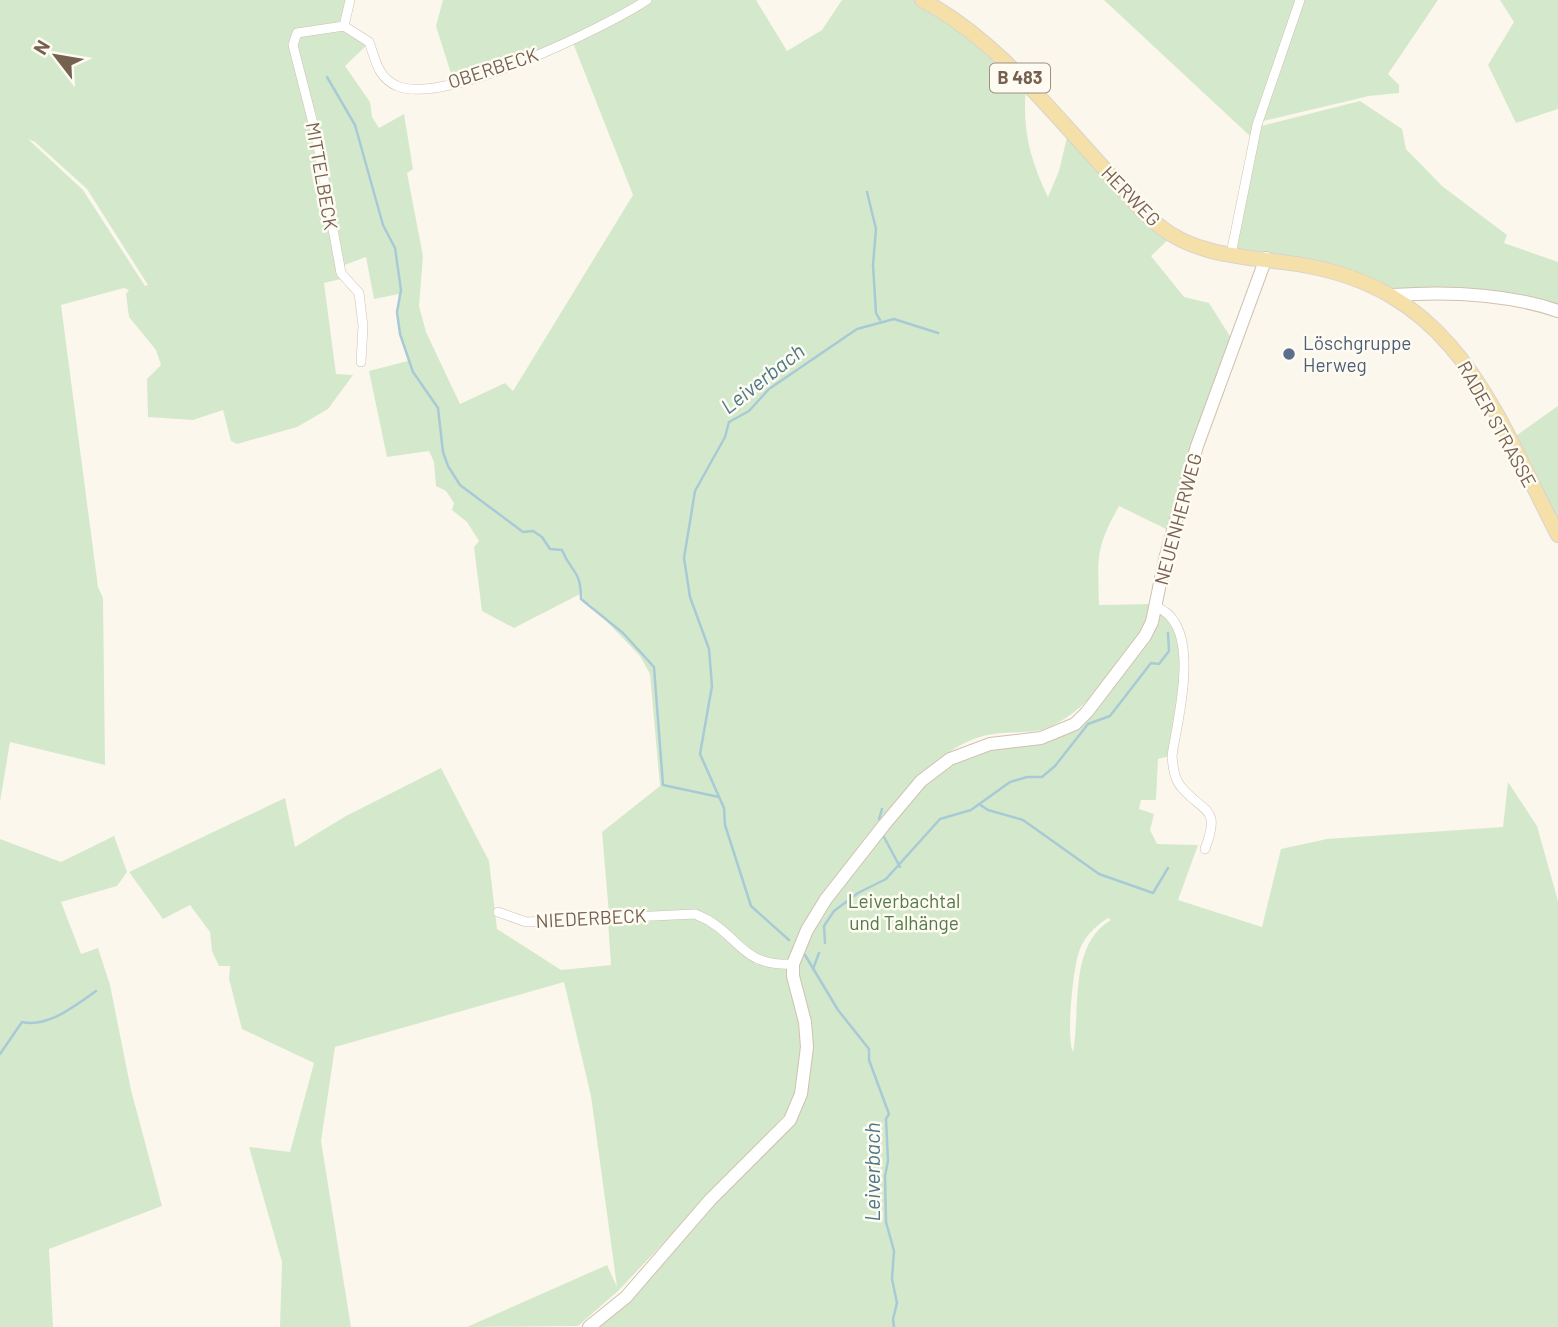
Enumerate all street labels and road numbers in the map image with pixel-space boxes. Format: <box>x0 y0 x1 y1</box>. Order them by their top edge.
street label: OBERBECK <box>445 42 541 93</box>
road number: B 483 <box>990 64 1050 92</box>
street label: MITTELBECK <box>302 120 343 232</box>
street label: HERWEG <box>1097 161 1166 231</box>
street label: RADER STRASSE <box>1453 357 1542 491</box>
street label: NEUENHERWEG <box>1149 450 1206 587</box>
street label: NIEDERBECK <box>535 903 647 932</box>

